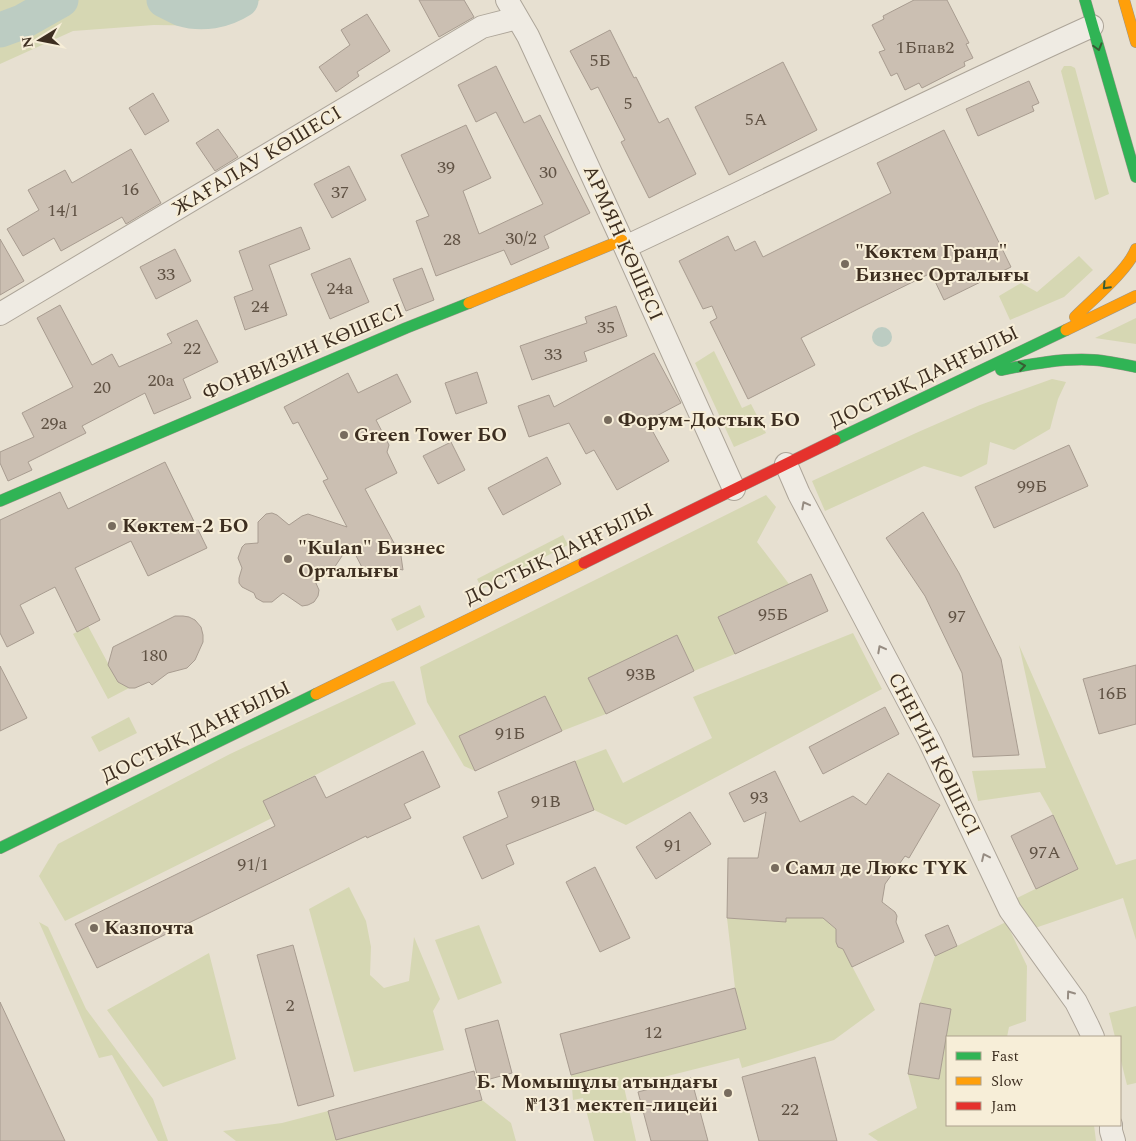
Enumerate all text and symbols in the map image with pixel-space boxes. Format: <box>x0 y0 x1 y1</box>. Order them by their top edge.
north arrow <box>15 15 65 65</box>
house number: 1Бпав2 <box>896 34 954 61</box>
text: N <box>16 35 39 50</box>
one-way arrow <box>1093 42 1103 50</box>
house number: 5Б <box>589 47 611 74</box>
house number: 5 <box>624 90 633 117</box>
street label: ЖАҒАЛАУ КӨШЕСІ <box>166 98 348 224</box>
house number: 5А <box>745 106 767 133</box>
house number: 39 <box>437 154 455 181</box>
house number: 30 <box>539 159 557 186</box>
street label: АРМЯН КӨШЕСІ <box>575 160 671 326</box>
house number: 16 <box>121 176 139 203</box>
house number: 37 <box>331 179 349 206</box>
house number: 14/1 <box>47 197 79 224</box>
house number: 30/2 <box>505 225 537 252</box>
house number: 28 <box>443 226 461 253</box>
place label: "Көктем Гранд" Бизнес Орталығы <box>855 237 1029 290</box>
marker: "Көктем Гранд" Бизнес Орталығы <box>839 258 851 270</box>
house number: 33 <box>157 261 175 288</box>
house number: 24а <box>327 275 354 302</box>
one-way arrow <box>1103 281 1112 290</box>
house number: 24 <box>251 293 269 320</box>
street label: ФОНВИЗИН КӨШЕСІ <box>198 296 408 408</box>
house number: 35 <box>597 314 615 341</box>
street label: ДОСТЫҚ ДАҢҒЫЛЫ <box>824 318 1024 436</box>
house number: 22 <box>183 335 201 362</box>
house number: 33 <box>544 341 562 368</box>
one-way arrow <box>1018 362 1027 372</box>
house number: 20а <box>148 367 175 394</box>
house number: 20 <box>93 374 111 401</box>
place label: Форум-Достық БО <box>618 405 800 435</box>
house number: 29а <box>41 410 68 437</box>
marker: Форум-Достық БО <box>602 414 614 426</box>
place label: Green Tower БО <box>354 420 507 450</box>
marker: Green Tower БО <box>338 429 350 441</box>
house number: 99Б <box>1017 473 1047 500</box>
street label: ДОСТЫҚ ДАҢҒЫЛЫ <box>459 495 659 613</box>
one-way arrow <box>801 501 811 510</box>
place label: Көктем-2 БО <box>122 511 249 541</box>
marker: Көктем-2 БО <box>106 520 118 532</box>
place label: "Kulan" Бизнес Орталығы <box>298 533 445 586</box>
marker: "Kulan" Бизнес Орталығы <box>282 553 294 565</box>
house number: 95Б <box>758 601 788 628</box>
house number: 97 <box>948 603 966 630</box>
house number: 180 <box>141 642 168 669</box>
one-way arrow <box>877 645 887 654</box>
house number: 93В <box>626 661 656 688</box>
street label: СНЕГИН КӨШЕСІ <box>880 667 988 841</box>
street label: ДОСТЫҚ ДАҢҒЫЛЫ <box>96 673 296 791</box>
house number: 16Б <box>1097 680 1127 707</box>
house number: 91Б <box>495 720 525 747</box>
house number: 93 <box>750 784 768 811</box>
house number: 91В <box>531 788 561 815</box>
house number: 91 <box>664 832 682 859</box>
house number: 97А <box>1029 839 1061 866</box>
house number: 91/1 <box>237 851 269 878</box>
place label: Самл де Люкс ТҮК <box>785 853 968 883</box>
one-way arrow <box>981 853 991 862</box>
marker: Самл де Люкс ТҮК <box>769 862 781 874</box>
place label: Казпочта <box>104 913 195 943</box>
marker: Казпочта <box>88 922 100 934</box>
one-way arrow <box>1068 991 1076 1000</box>
house number: 2 <box>286 992 295 1019</box>
house number: 12 <box>644 1019 662 1046</box>
legend <box>946 1036 1121 1126</box>
text: Fast <box>991 1045 1019 1068</box>
place label: Б. Момышұлы атындағы №131 мектеп-лицейі <box>476 1067 718 1120</box>
text: Slow <box>991 1070 1023 1093</box>
marker: Б. Момышұлы атындағы №131 мектеп-лицейі <box>722 1087 734 1099</box>
text: Jam <box>991 1095 1017 1118</box>
house number: 22 <box>781 1096 799 1123</box>

